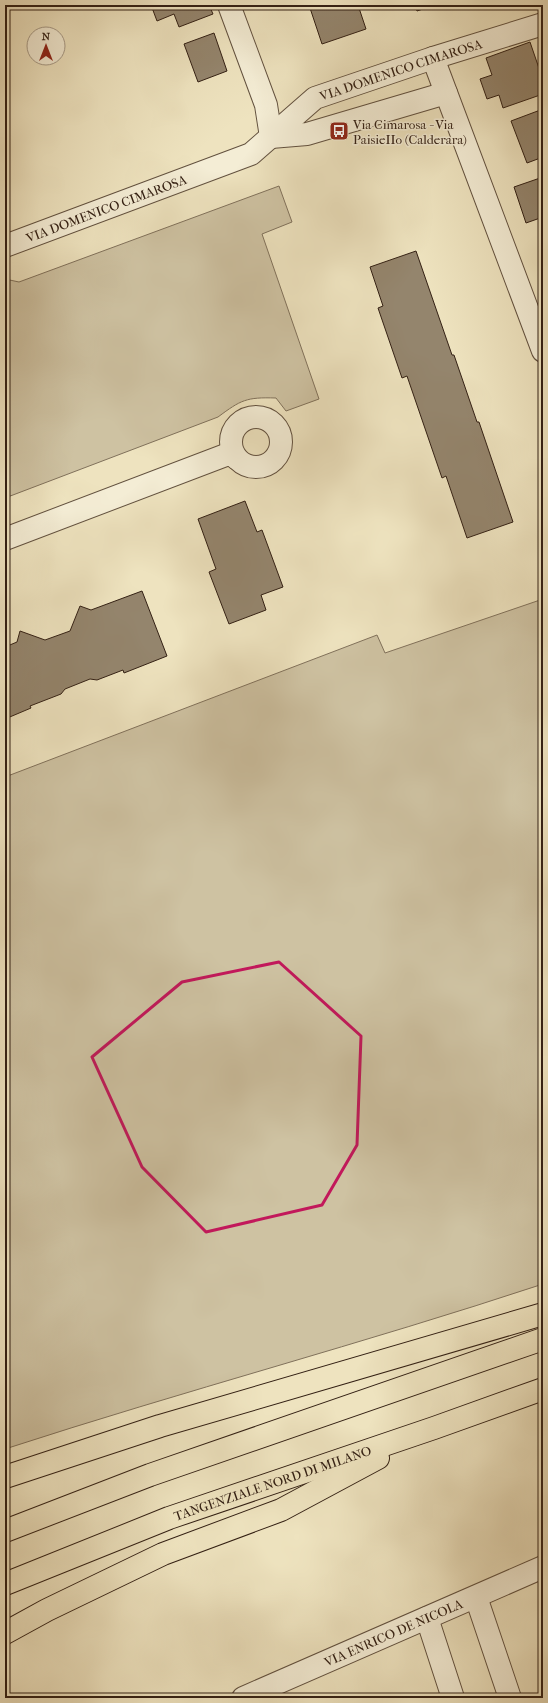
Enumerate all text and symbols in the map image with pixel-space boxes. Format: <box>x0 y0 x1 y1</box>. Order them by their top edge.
north arrow <box>26 26 66 66</box>
text: N <box>42 30 51 43</box>
street label: VIA DOMENICO CIMAROSA <box>317 36 484 104</box>
place label: Via Cimarosa - Via PaisieIIo (Calderara) <box>352 117 467 147</box>
bus stop icon: Via Cimarosa - Via PaisieIIo (Calderara) <box>328 120 350 142</box>
street label: VIA DOMENICO CIMAROSA <box>23 172 189 246</box>
street label: TANGENZIALE NORD DI MILANO <box>172 1443 373 1524</box>
street label: VIA ENRICO DE NICOLA <box>321 1596 466 1670</box>

